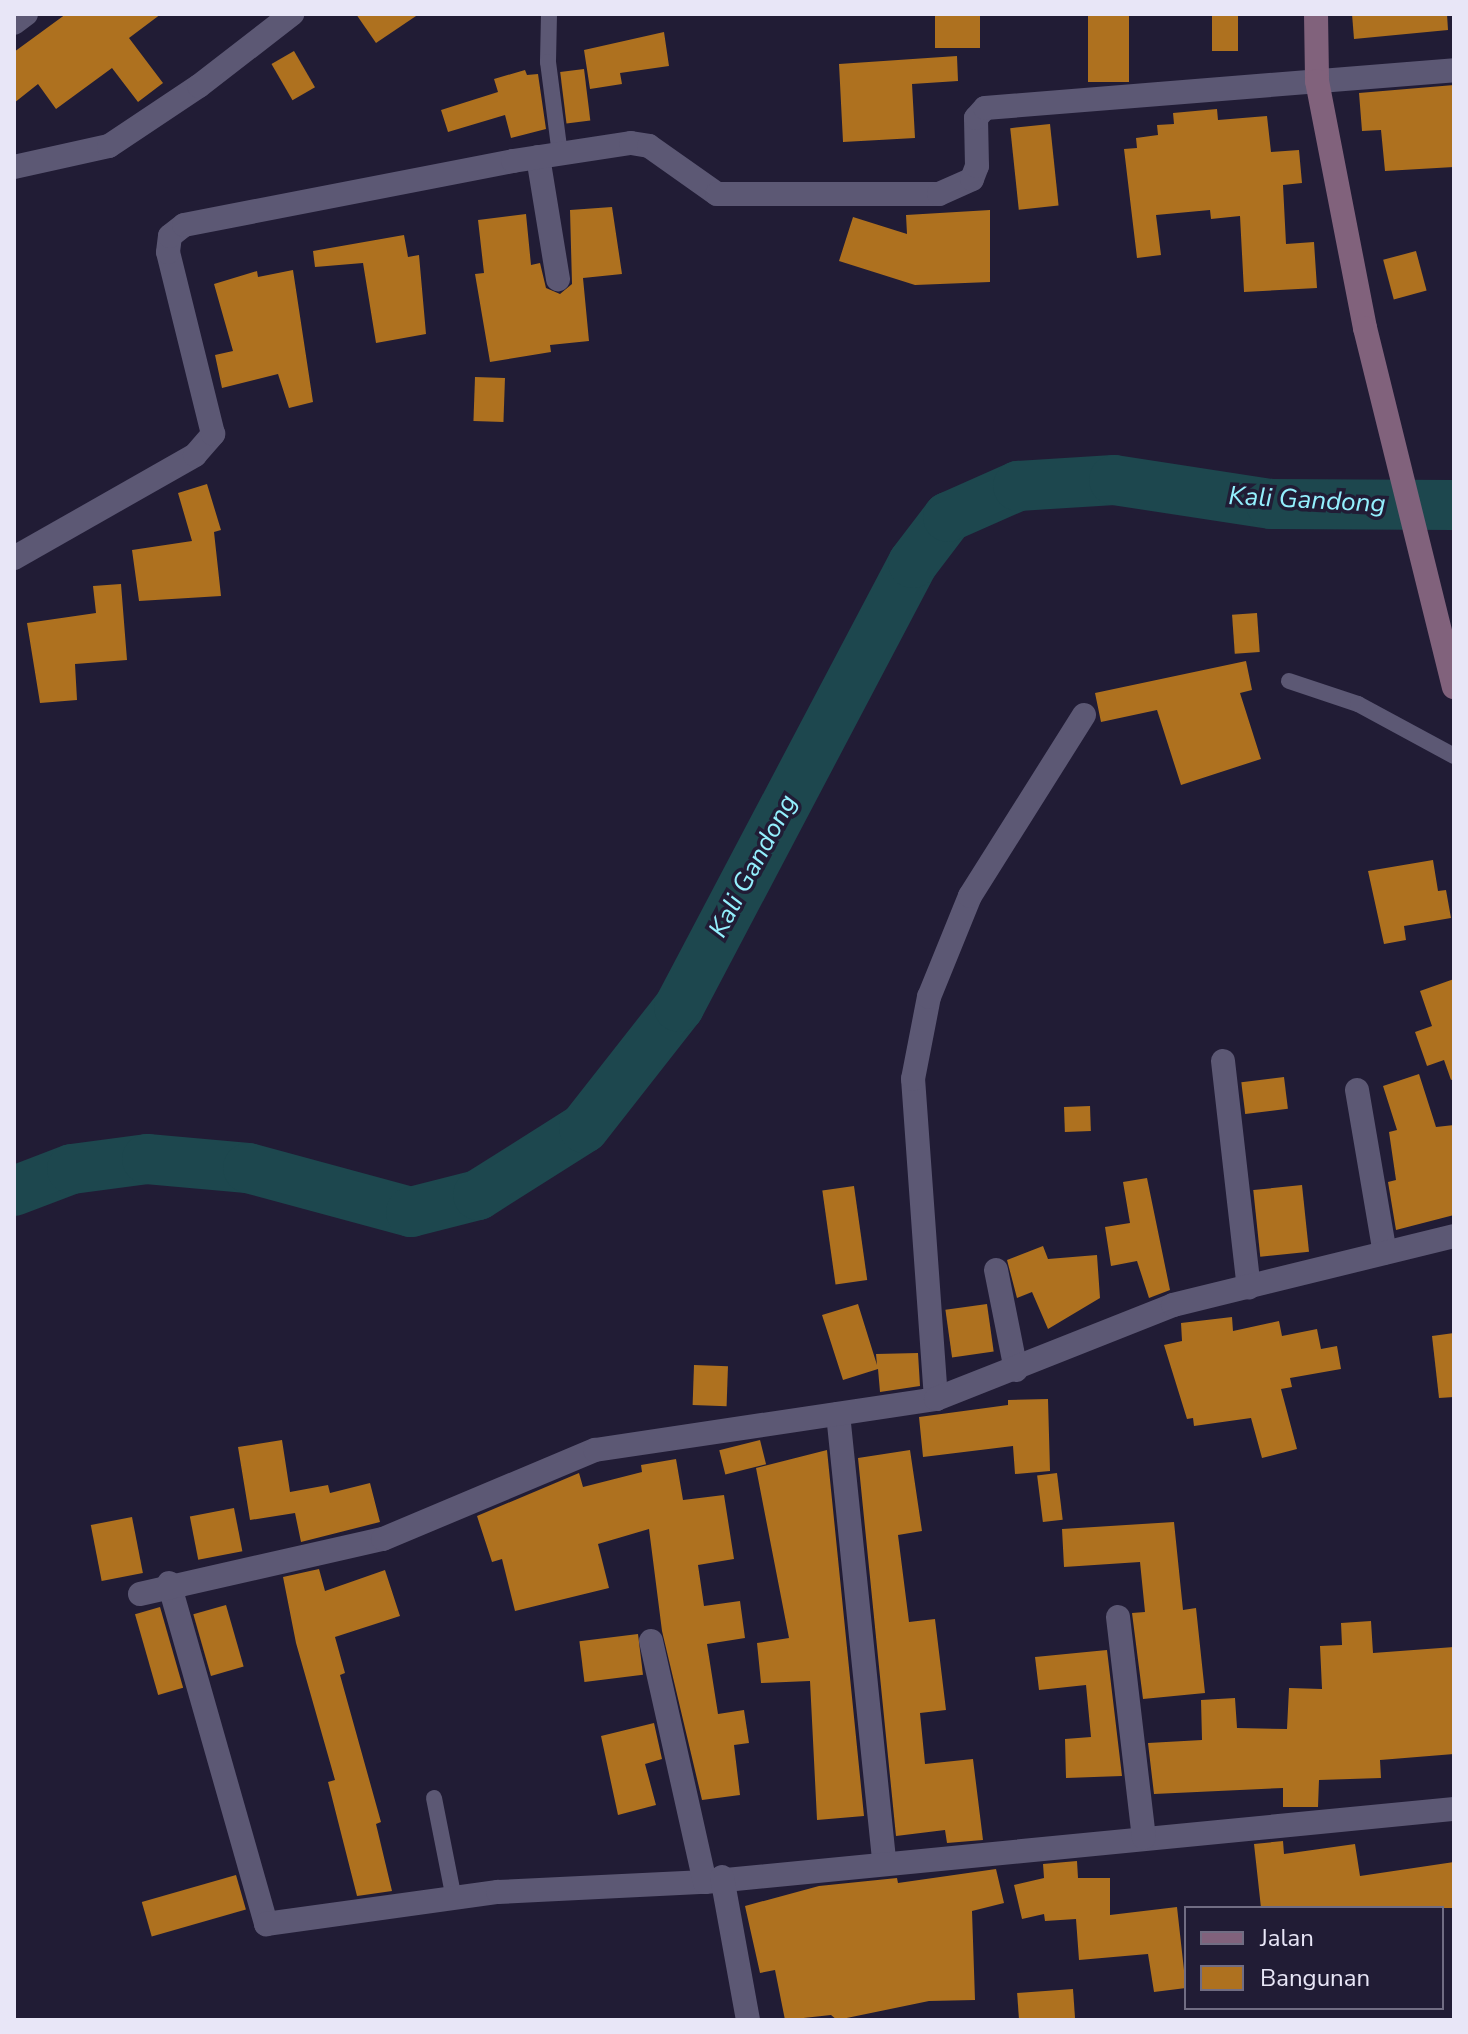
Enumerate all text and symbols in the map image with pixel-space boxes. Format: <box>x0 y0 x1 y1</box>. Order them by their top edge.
water label: Kali Gandong <box>1228 480 1386 520</box>
water label: Kali Gandong <box>702 789 804 943</box>
legend <box>1184 1906 1444 2010</box>
text: Jalan <box>1260 1922 1314 1954</box>
text: Bangunan <box>1260 1962 1370 1994</box>

